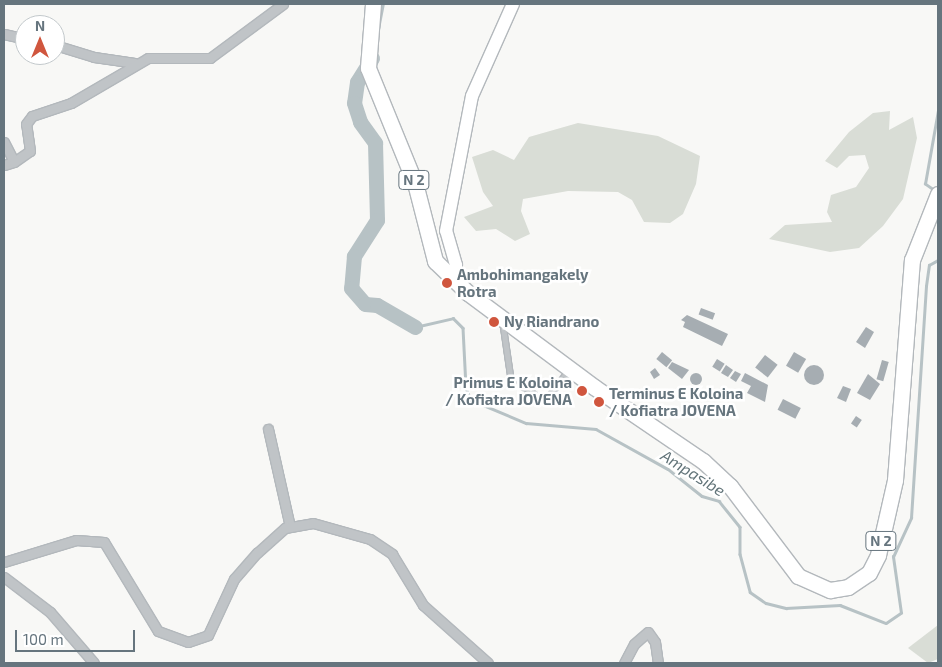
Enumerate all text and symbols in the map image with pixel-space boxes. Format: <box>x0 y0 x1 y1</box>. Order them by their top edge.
north arrow <box>15 15 65 65</box>
text: N <box>35 17 45 34</box>
road number: N 2 <box>398 168 430 192</box>
place label: Ambohimangakely Rotra <box>457 265 589 300</box>
marker: Ambohimangakely Rotra <box>441 277 453 289</box>
place label: Ny Riandrano <box>504 313 600 331</box>
marker: Ny Riandrano <box>488 316 500 328</box>
place label: Primus E Koloina / Kofiatra JOVENA <box>445 373 572 408</box>
place label: Terminus E Koloina / Kofiatra JOVENA <box>609 384 743 419</box>
marker: Primus E Koloina / Kofiatra JOVENA <box>576 385 588 397</box>
marker: Terminus E Koloina / Kofiatra JOVENA <box>593 396 605 408</box>
water label: Ampasibe <box>657 446 729 500</box>
road number: N 2 <box>865 530 897 552</box>
scale bar <box>18 620 138 652</box>
text: 100 m <box>23 630 64 648</box>

